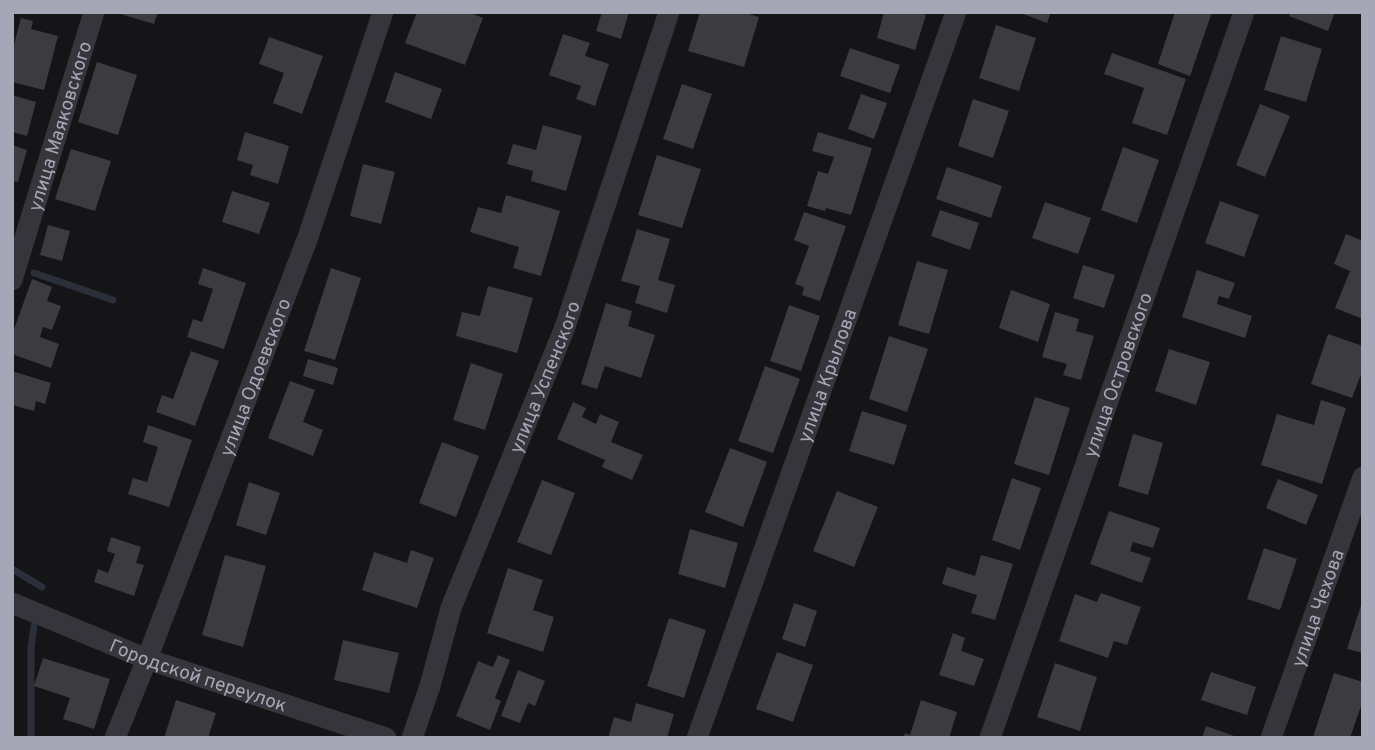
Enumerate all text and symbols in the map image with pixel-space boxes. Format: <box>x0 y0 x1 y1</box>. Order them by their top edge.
street label: улица Маяковского <box>24 39 98 215</box>
street label: улица Островского <box>1079 289 1159 461</box>
street label: улица Одоевского <box>215 295 297 460</box>
street label: улица Успенского <box>505 298 587 457</box>
street label: улица Крылова <box>793 306 863 446</box>
street label: улица Чехова <box>1287 546 1351 671</box>
street label: Городской переулок <box>105 635 290 718</box>

